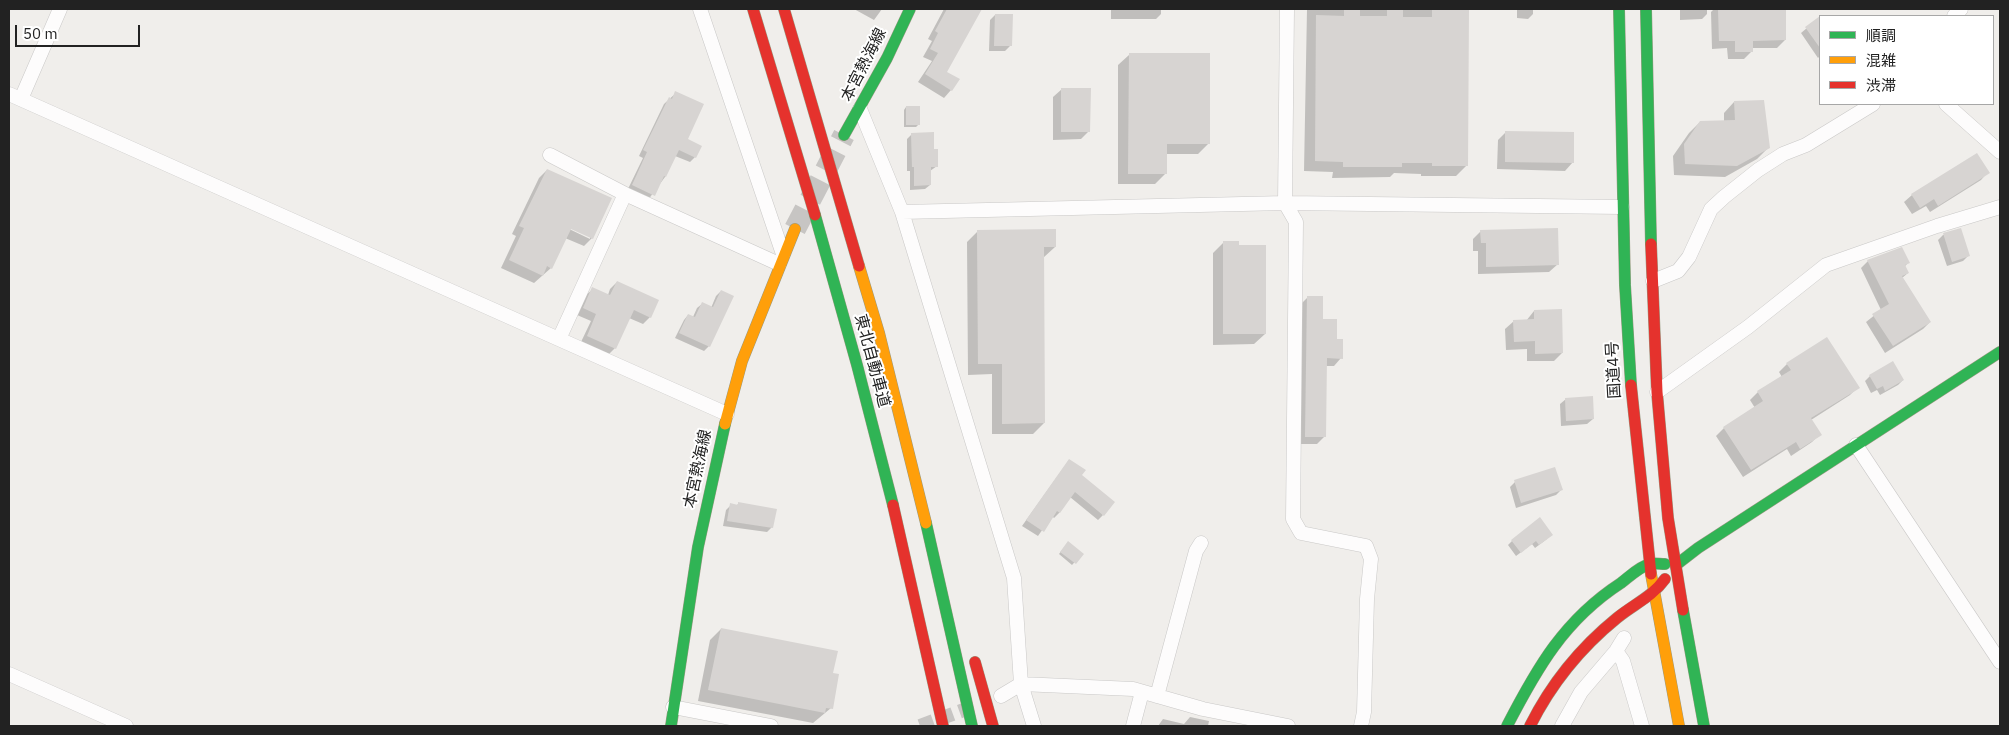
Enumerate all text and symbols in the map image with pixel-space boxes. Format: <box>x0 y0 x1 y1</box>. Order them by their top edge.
scale bar <box>18 15 142 47</box>
legend <box>1819 15 1994 105</box>
text: 50 m <box>23 24 58 43</box>
street label: 本宮熱海線 <box>837 25 891 105</box>
text: 順調 <box>1866 26 1896 45</box>
text: 混雑 <box>1866 51 1896 70</box>
text: 渋滞 <box>1866 76 1896 95</box>
street label: 東北自動車道 <box>850 312 894 410</box>
street label: 国道4号 <box>1603 341 1625 399</box>
street label: 本宮熱海線 <box>680 428 716 510</box>

